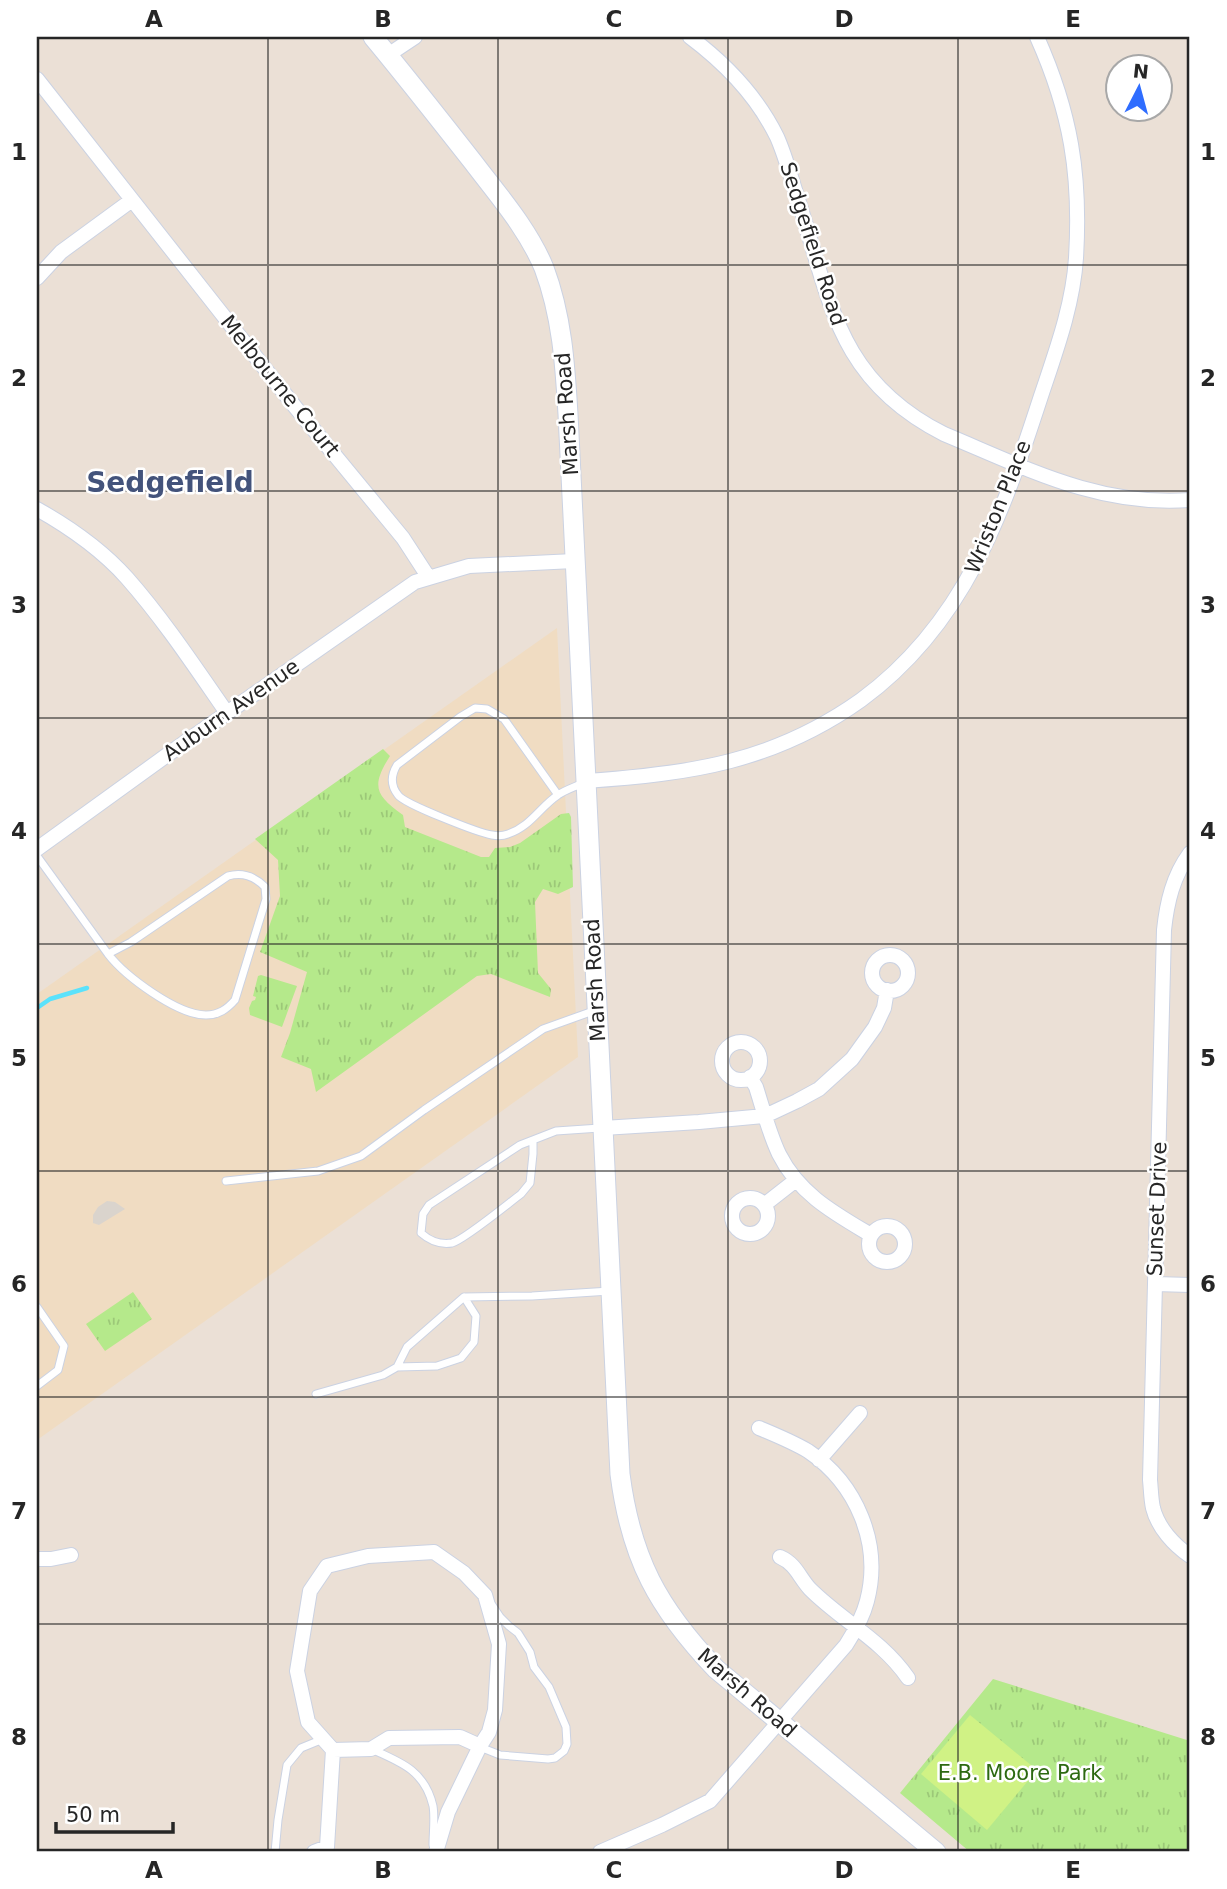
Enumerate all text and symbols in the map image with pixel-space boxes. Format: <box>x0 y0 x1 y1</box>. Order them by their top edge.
text: A <box>145 6 163 32</box>
text: B <box>374 6 392 32</box>
text: C <box>606 6 622 32</box>
text: D <box>834 6 854 32</box>
text: E <box>1065 6 1081 32</box>
north arrow <box>1104 52 1174 122</box>
text: N <box>1132 59 1150 83</box>
text: 1 <box>11 139 27 165</box>
text: 1 <box>1200 139 1216 165</box>
street label: Sedgefield Road <box>775 159 851 329</box>
street label: Melbourne Court <box>216 310 344 462</box>
street label: Marsh Road <box>551 352 583 476</box>
text: 2 <box>11 365 27 391</box>
text: 2 <box>1200 365 1216 391</box>
street label: Wriston Place <box>960 437 1036 577</box>
district label: Sedgefield <box>86 466 254 499</box>
text: 3 <box>11 592 27 618</box>
text: 3 <box>1200 592 1216 618</box>
street label: Auburn Avenue <box>158 654 304 766</box>
text: 4 <box>11 818 27 844</box>
text: 4 <box>1200 818 1216 844</box>
street label: Marsh Road <box>580 918 610 1042</box>
text: 5 <box>11 1045 27 1071</box>
text: 5 <box>1200 1045 1216 1071</box>
street label: Sunset Drive <box>1143 1141 1171 1277</box>
text: 6 <box>11 1271 27 1297</box>
text: 6 <box>1200 1271 1216 1297</box>
text: 7 <box>11 1498 27 1524</box>
text: 7 <box>1200 1498 1216 1524</box>
street label: Marsh Road <box>693 1644 801 1742</box>
text: 8 <box>11 1724 27 1750</box>
text: 8 <box>1200 1724 1216 1750</box>
park label: E.B. Moore Park <box>938 1761 1103 1785</box>
scale bar <box>56 1791 173 1835</box>
text: 50 m <box>66 1803 120 1827</box>
text: A <box>145 1857 163 1883</box>
text: B <box>374 1857 392 1883</box>
text: C <box>606 1857 622 1883</box>
text: D <box>834 1857 854 1883</box>
text: E <box>1065 1857 1081 1883</box>

